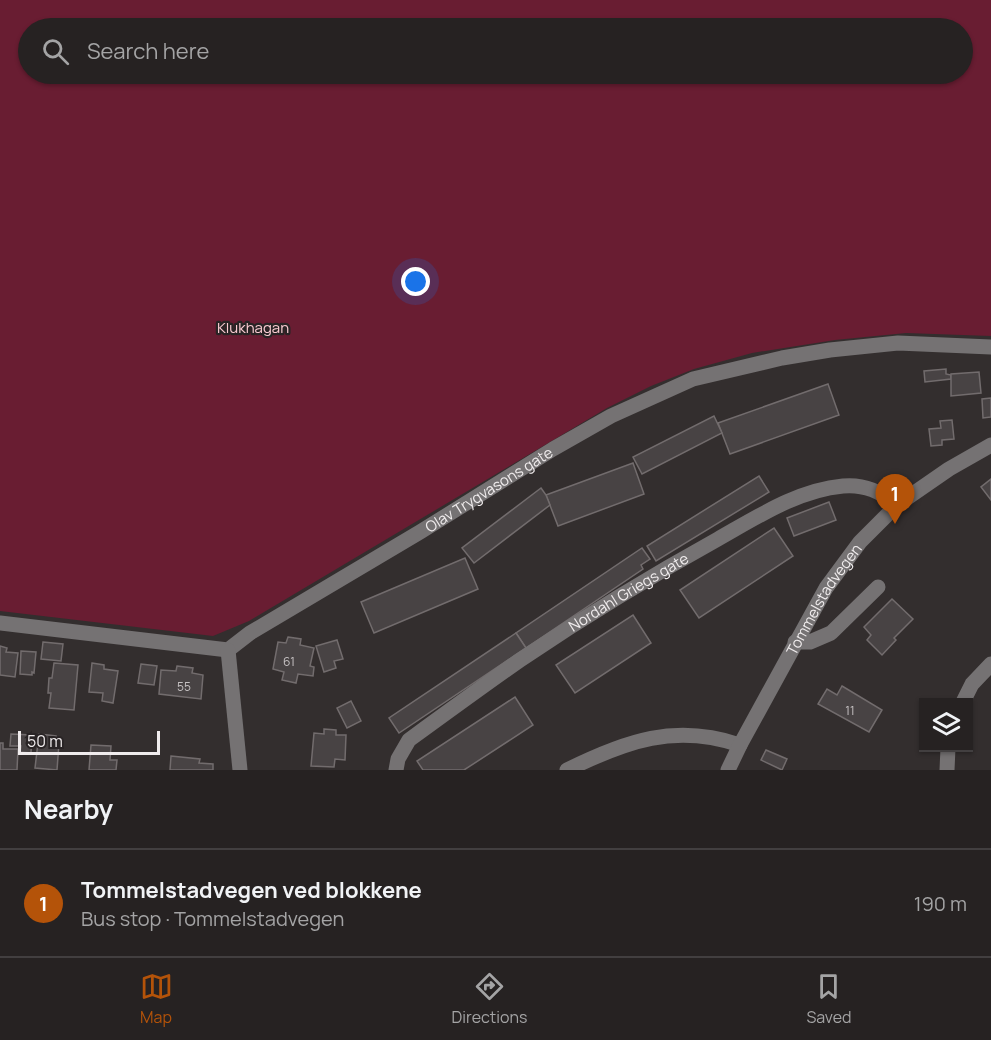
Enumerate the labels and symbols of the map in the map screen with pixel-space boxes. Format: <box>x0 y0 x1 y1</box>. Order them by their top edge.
your location <box>401 267 430 296</box>
park label: Klukhagan <box>217 317 289 338</box>
street label: Olav Trygvasons gate <box>421 441 557 537</box>
pin: 1 <box>876 474 914 524</box>
street label: Tommelstadvegen <box>781 539 866 659</box>
street label: Nordahl Griegs gate <box>564 547 692 636</box>
house number: 61 <box>283 653 295 670</box>
house number: 55 <box>177 678 191 695</box>
house number: 11 <box>845 702 855 719</box>
scale bar <box>18 728 160 756</box>

